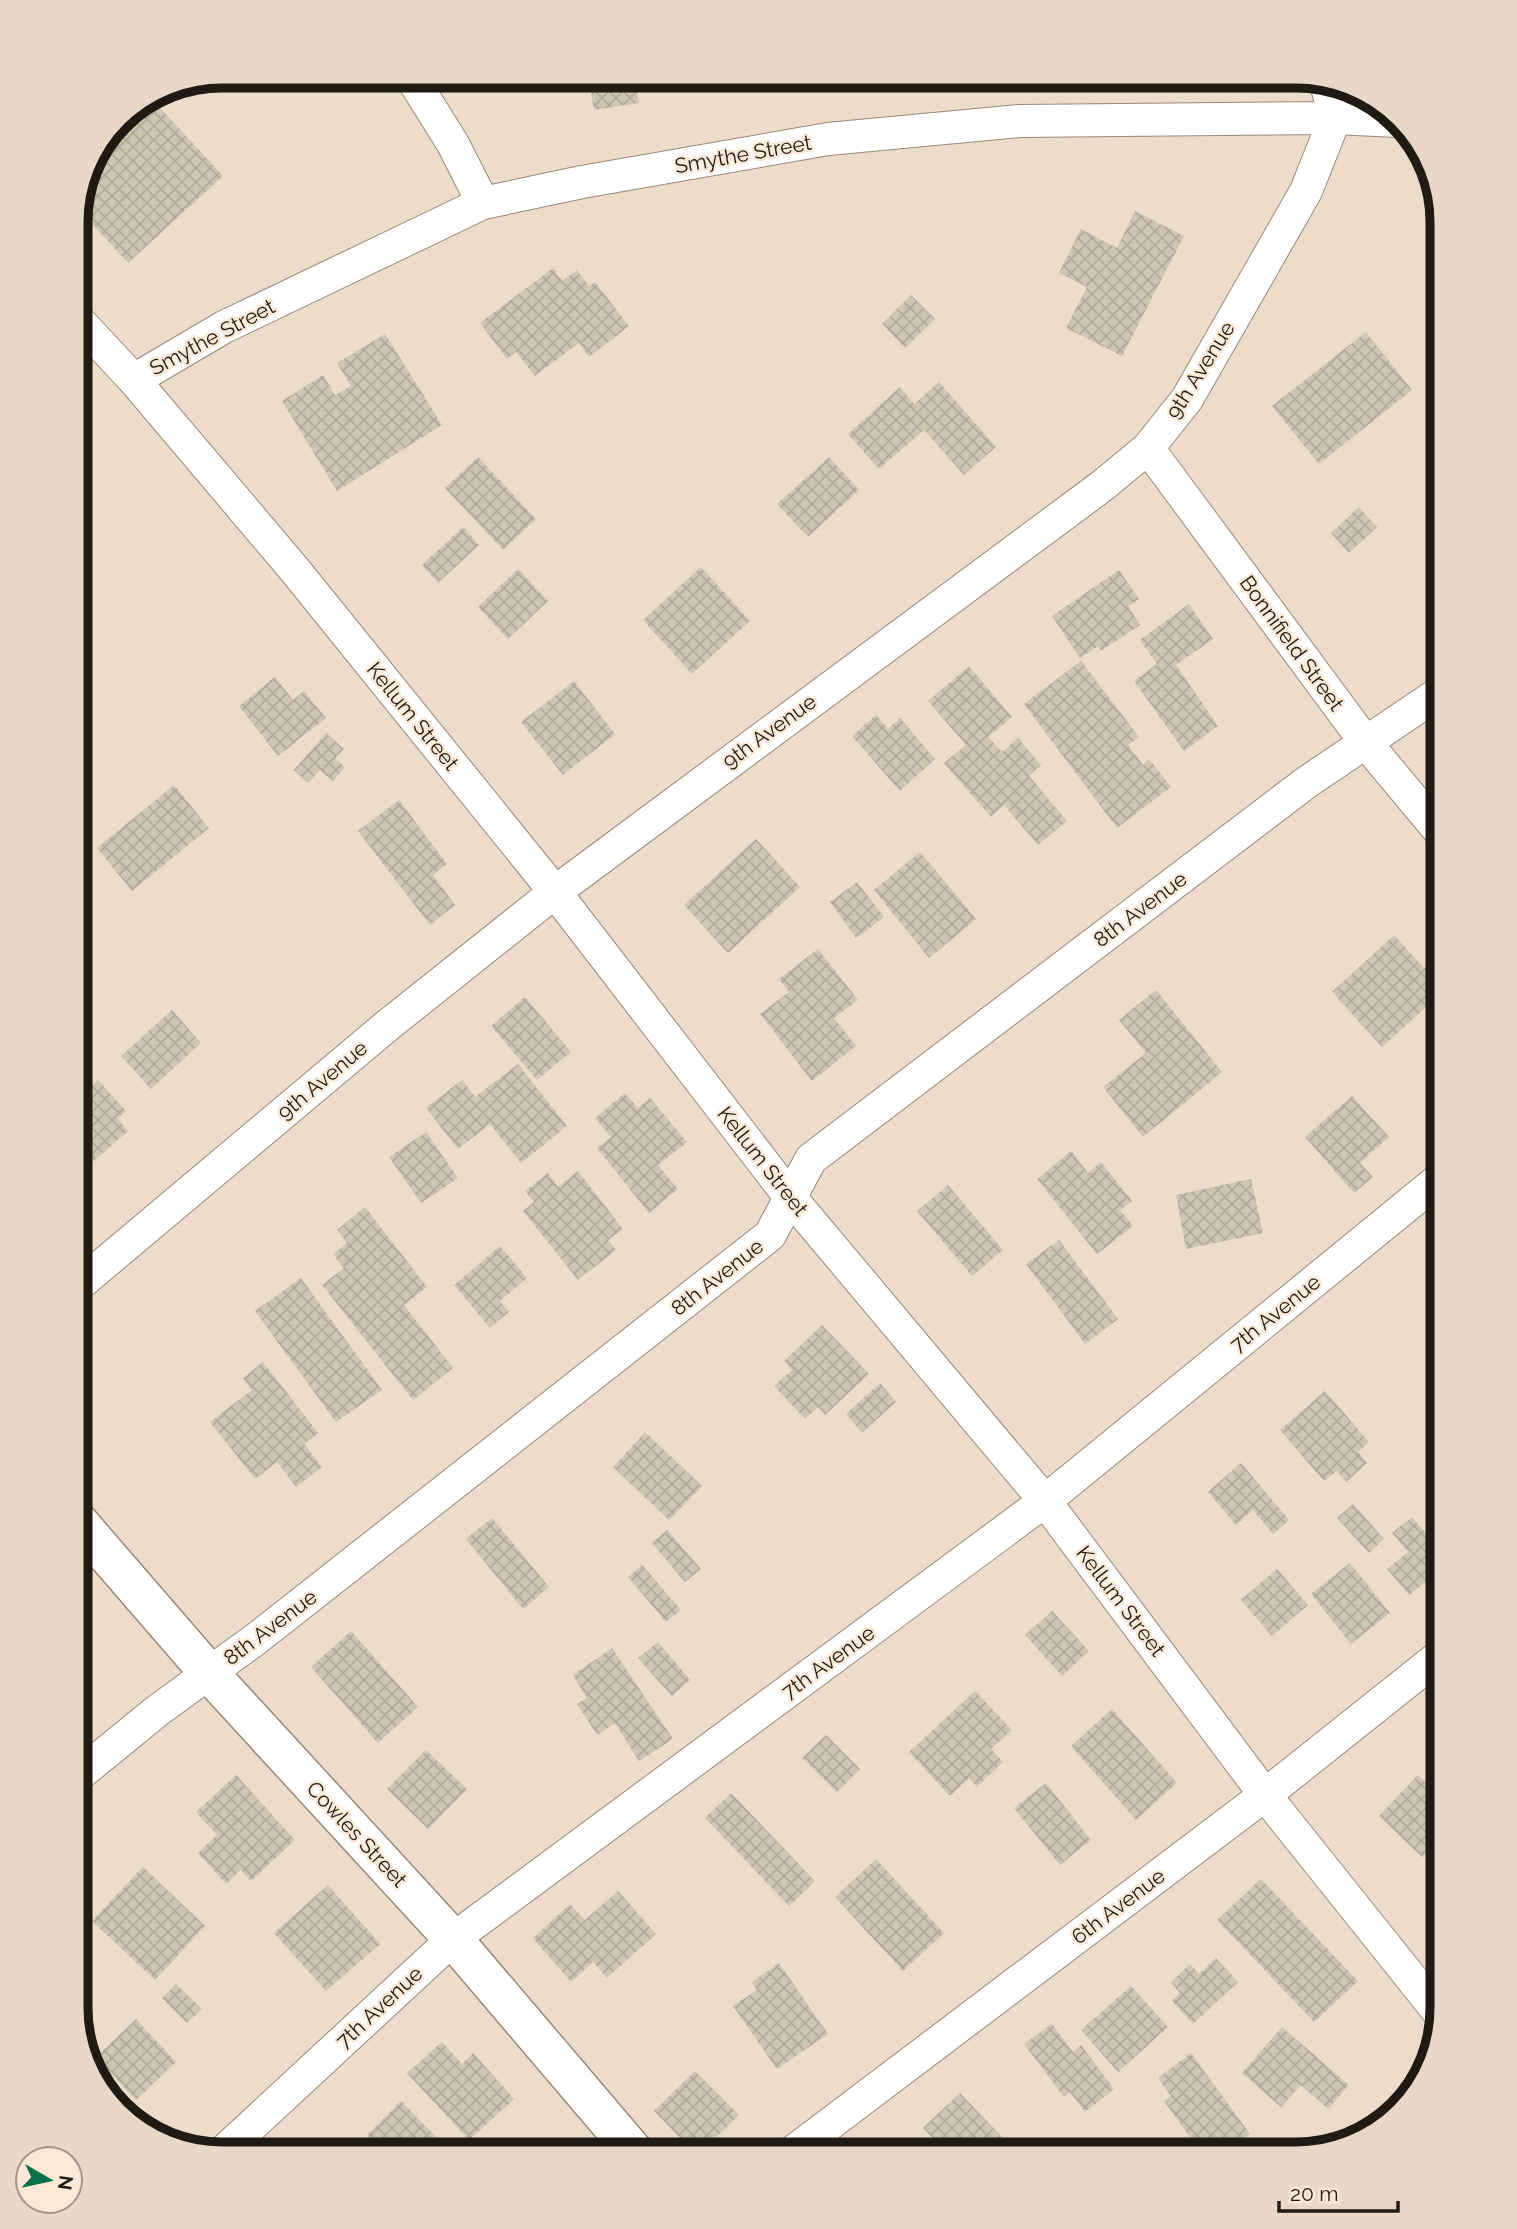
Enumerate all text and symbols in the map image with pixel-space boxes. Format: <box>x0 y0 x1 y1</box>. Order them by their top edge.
street label: Smythe Street <box>673 130 813 178</box>
street label: Smythe Street <box>145 293 279 381</box>
street label: 9th Avenue <box>1160 317 1240 423</box>
street label: Bonnifield Street <box>1235 571 1349 715</box>
street label: Kellum Street <box>362 657 464 775</box>
street label: 9th Avenue <box>717 689 821 773</box>
street label: 8th Avenue <box>1089 866 1191 952</box>
street label: 9th Avenue <box>272 1035 372 1125</box>
street label: Kellum Street <box>713 1101 813 1221</box>
street label: 8th Avenue <box>666 1233 768 1321</box>
street label: 7th Avenue <box>1225 1269 1325 1357</box>
street label: Kellum Street <box>1071 1541 1171 1661</box>
street label: 8th Avenue <box>219 1584 321 1670</box>
street label: 7th Avenue <box>777 1620 879 1704</box>
street label: Cowles Street <box>302 1776 412 1892</box>
street label: 6th Avenue <box>1066 1863 1170 1949</box>
street label: 7th Avenue <box>331 1961 427 2053</box>
north arrow <box>14 2145 84 2215</box>
scale bar <box>1279 2170 1398 2214</box>
text: N <box>54 2174 78 2192</box>
text: 20 m <box>1290 2181 1338 2206</box>

